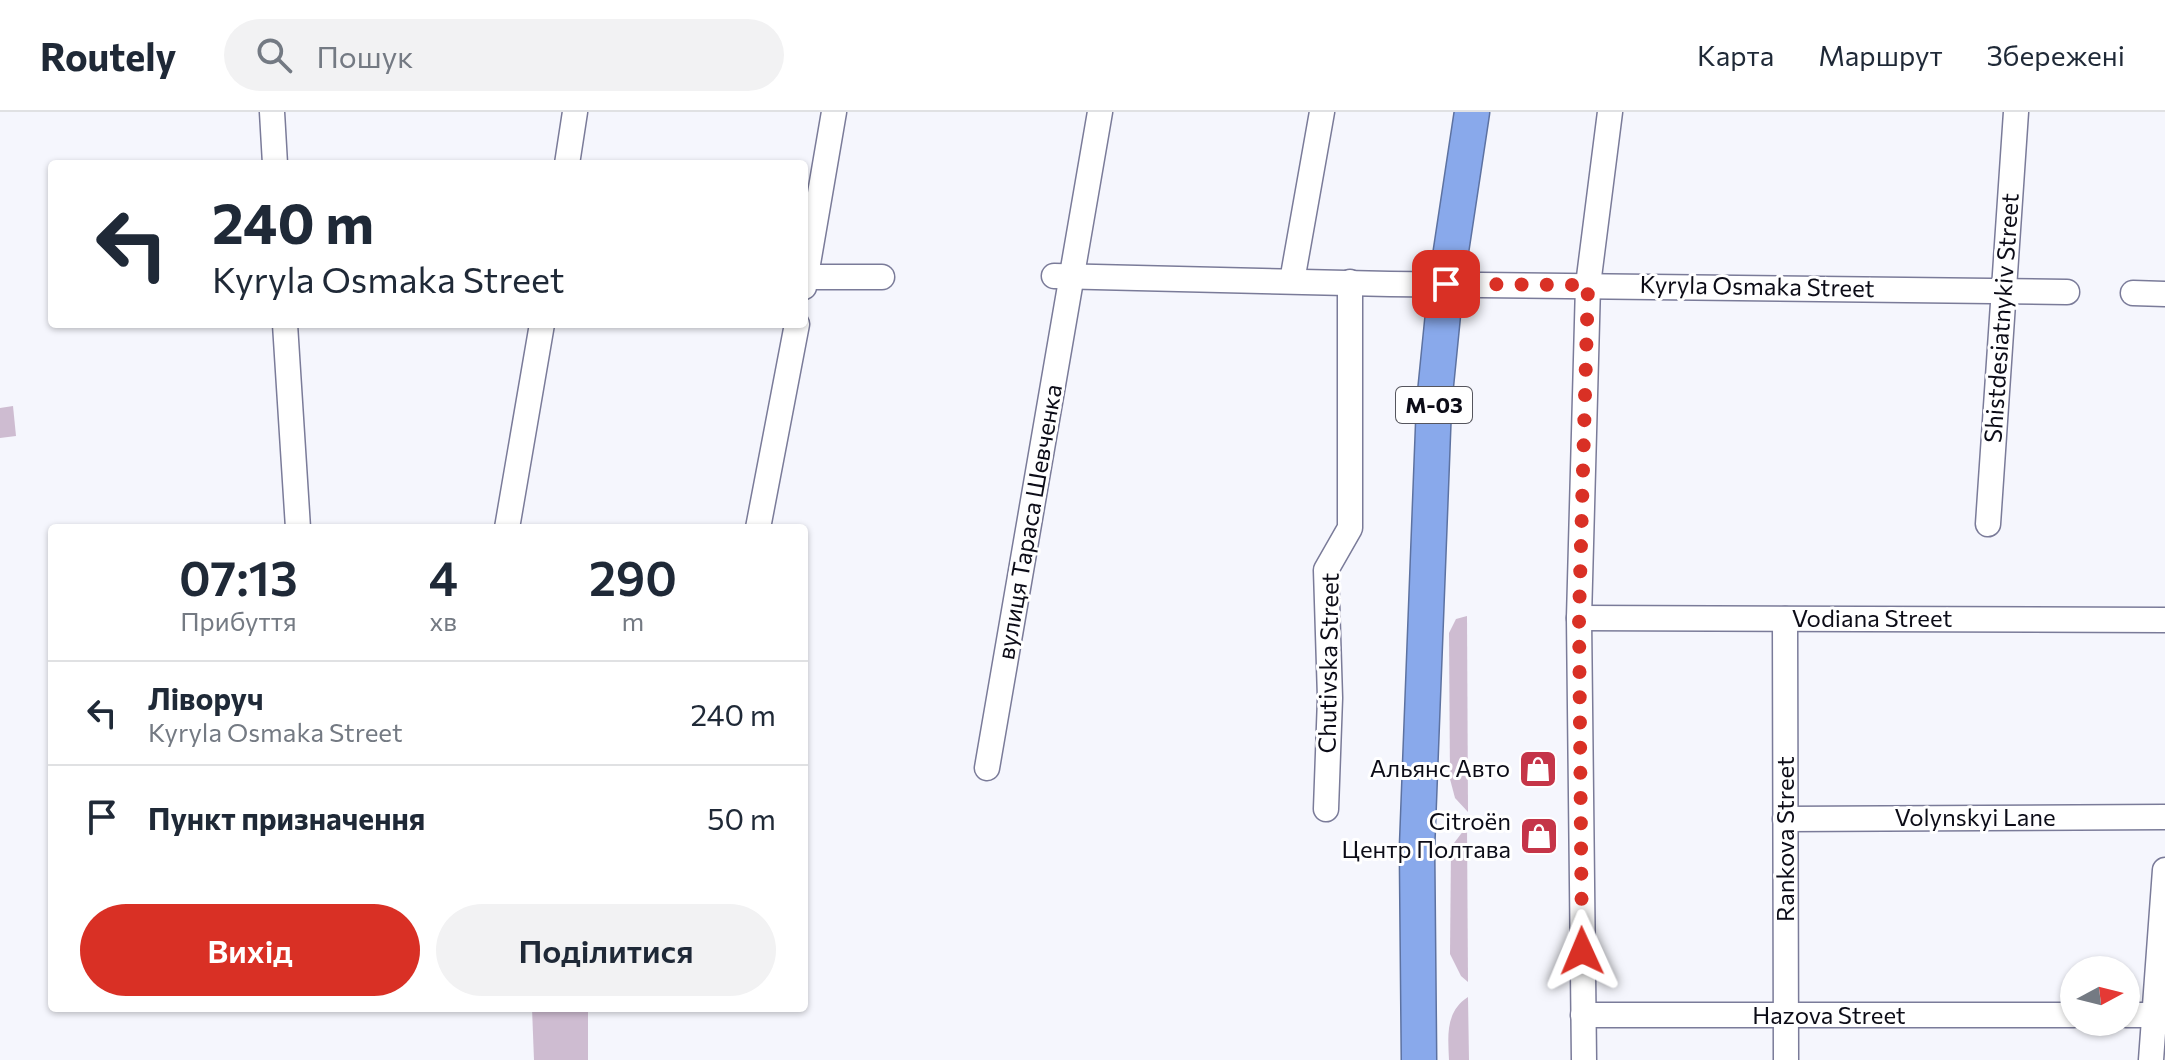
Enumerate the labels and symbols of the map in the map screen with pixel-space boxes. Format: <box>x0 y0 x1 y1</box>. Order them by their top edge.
street label: Shistdesiatnykiv Street <box>1977 192 2024 444</box>
pin <box>1412 250 1480 318</box>
street label: Kyryla Osmaka Street <box>1639 269 1875 302</box>
street label: вулиця Тараса Шевченка <box>990 382 1067 662</box>
road number: М-03 <box>1396 387 1472 423</box>
street label: Chutivska Street <box>1311 572 1344 754</box>
street label: Vodiana Street <box>1792 603 1952 632</box>
shop icon: Альянс Авто <box>1517 748 1559 790</box>
place label: Альянс Авто <box>1370 753 1510 782</box>
street label: Rankova Street <box>1770 756 1799 922</box>
street label: Volynskyi Lane <box>1894 802 2056 831</box>
place label: Citroën Центр Полтава <box>1342 806 1511 863</box>
shop icon: Citroën Центр Полтава <box>1518 815 1560 857</box>
position arrow <box>1540 909 1624 993</box>
north arrow <box>2060 956 2140 1036</box>
street label: Hazova Street <box>1752 1000 1906 1029</box>

